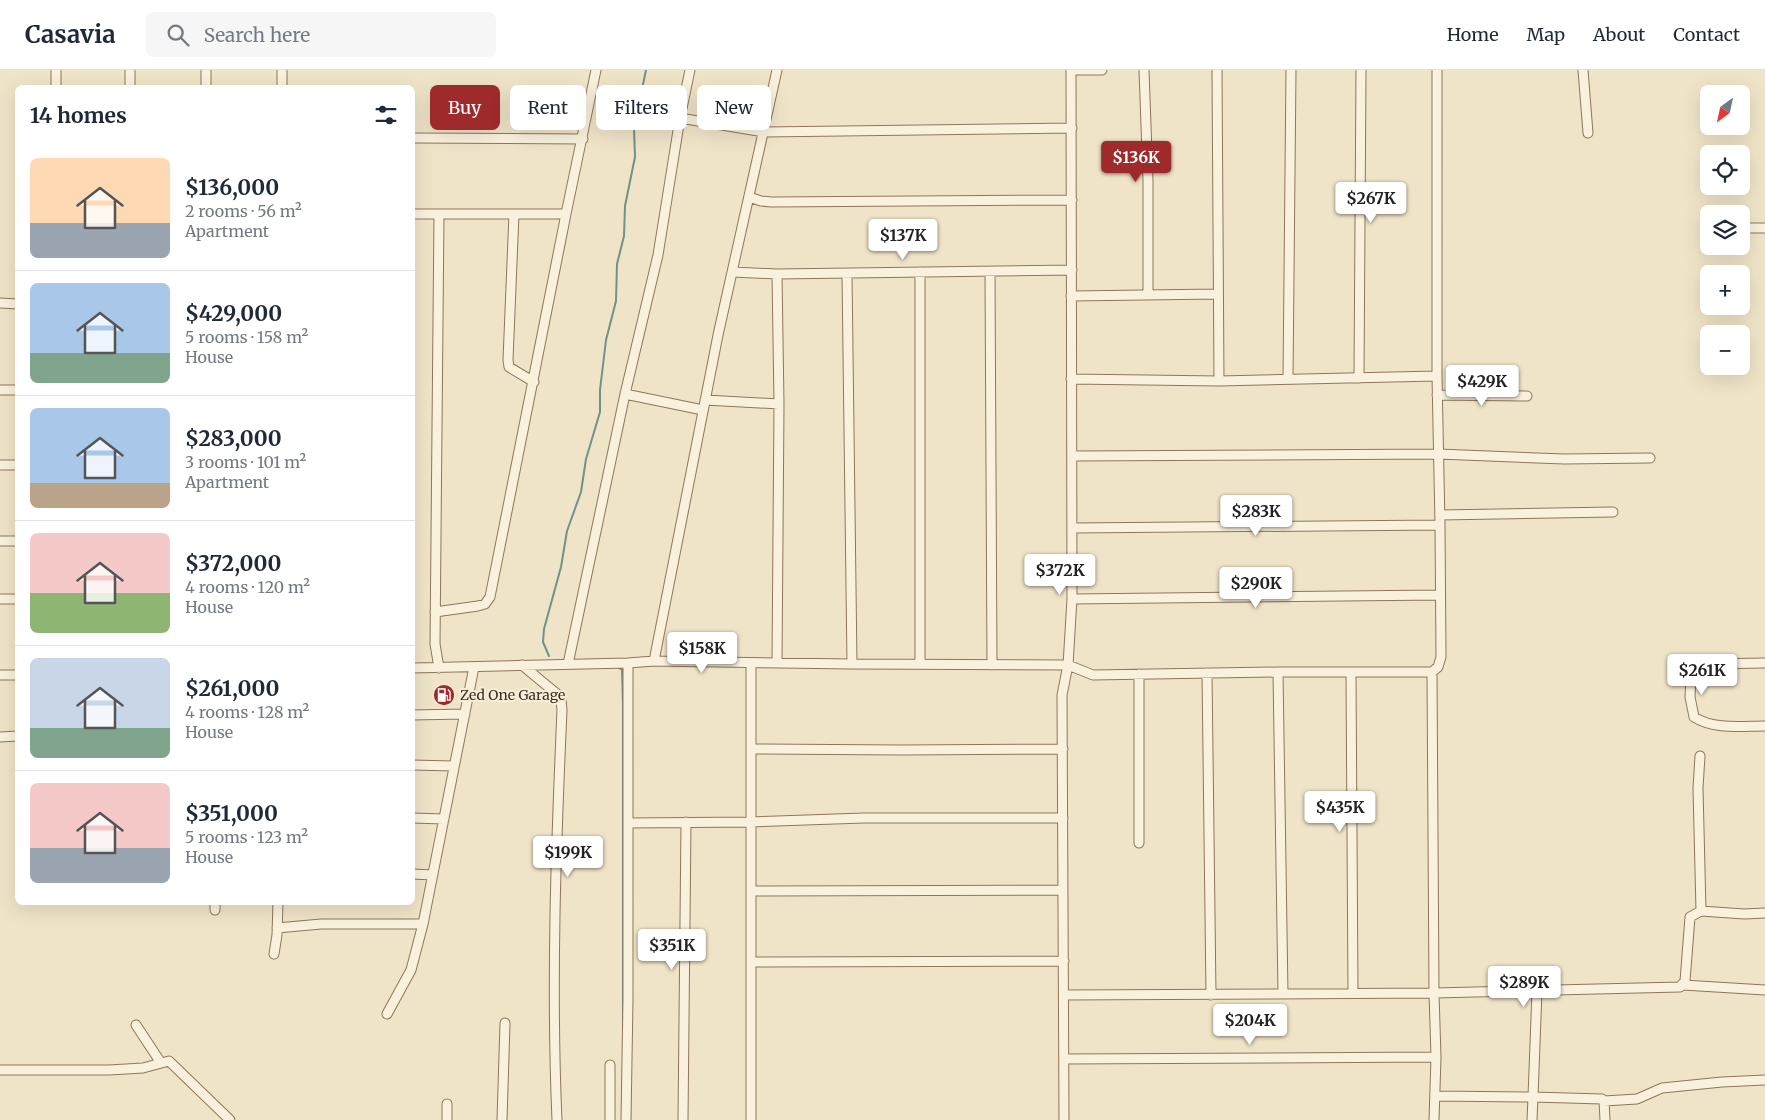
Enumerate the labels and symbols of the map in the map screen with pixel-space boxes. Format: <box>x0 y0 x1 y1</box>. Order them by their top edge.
north arrow <box>1700 85 1750 135</box>
pin: $136K <box>1101 140 1171 183</box>
pin: $267K <box>1336 182 1406 224</box>
pin: $137K <box>868 218 938 261</box>
pin: $429K <box>1447 364 1517 407</box>
pin: $283K <box>1221 494 1291 537</box>
pin: $372K <box>1025 554 1095 596</box>
pin: $290K <box>1221 566 1291 609</box>
pin: $158K <box>667 632 737 674</box>
pin: $261K <box>1667 654 1737 696</box>
fuel station icon: Zed One Garage <box>432 683 456 707</box>
place label: Zed One Garage <box>460 686 565 704</box>
pin: $435K <box>1305 790 1375 833</box>
pin: $199K <box>533 836 603 878</box>
pin: $351K <box>637 928 707 971</box>
pin: $289K <box>1489 966 1559 1008</box>
pin: $204K <box>1215 1004 1285 1046</box>

